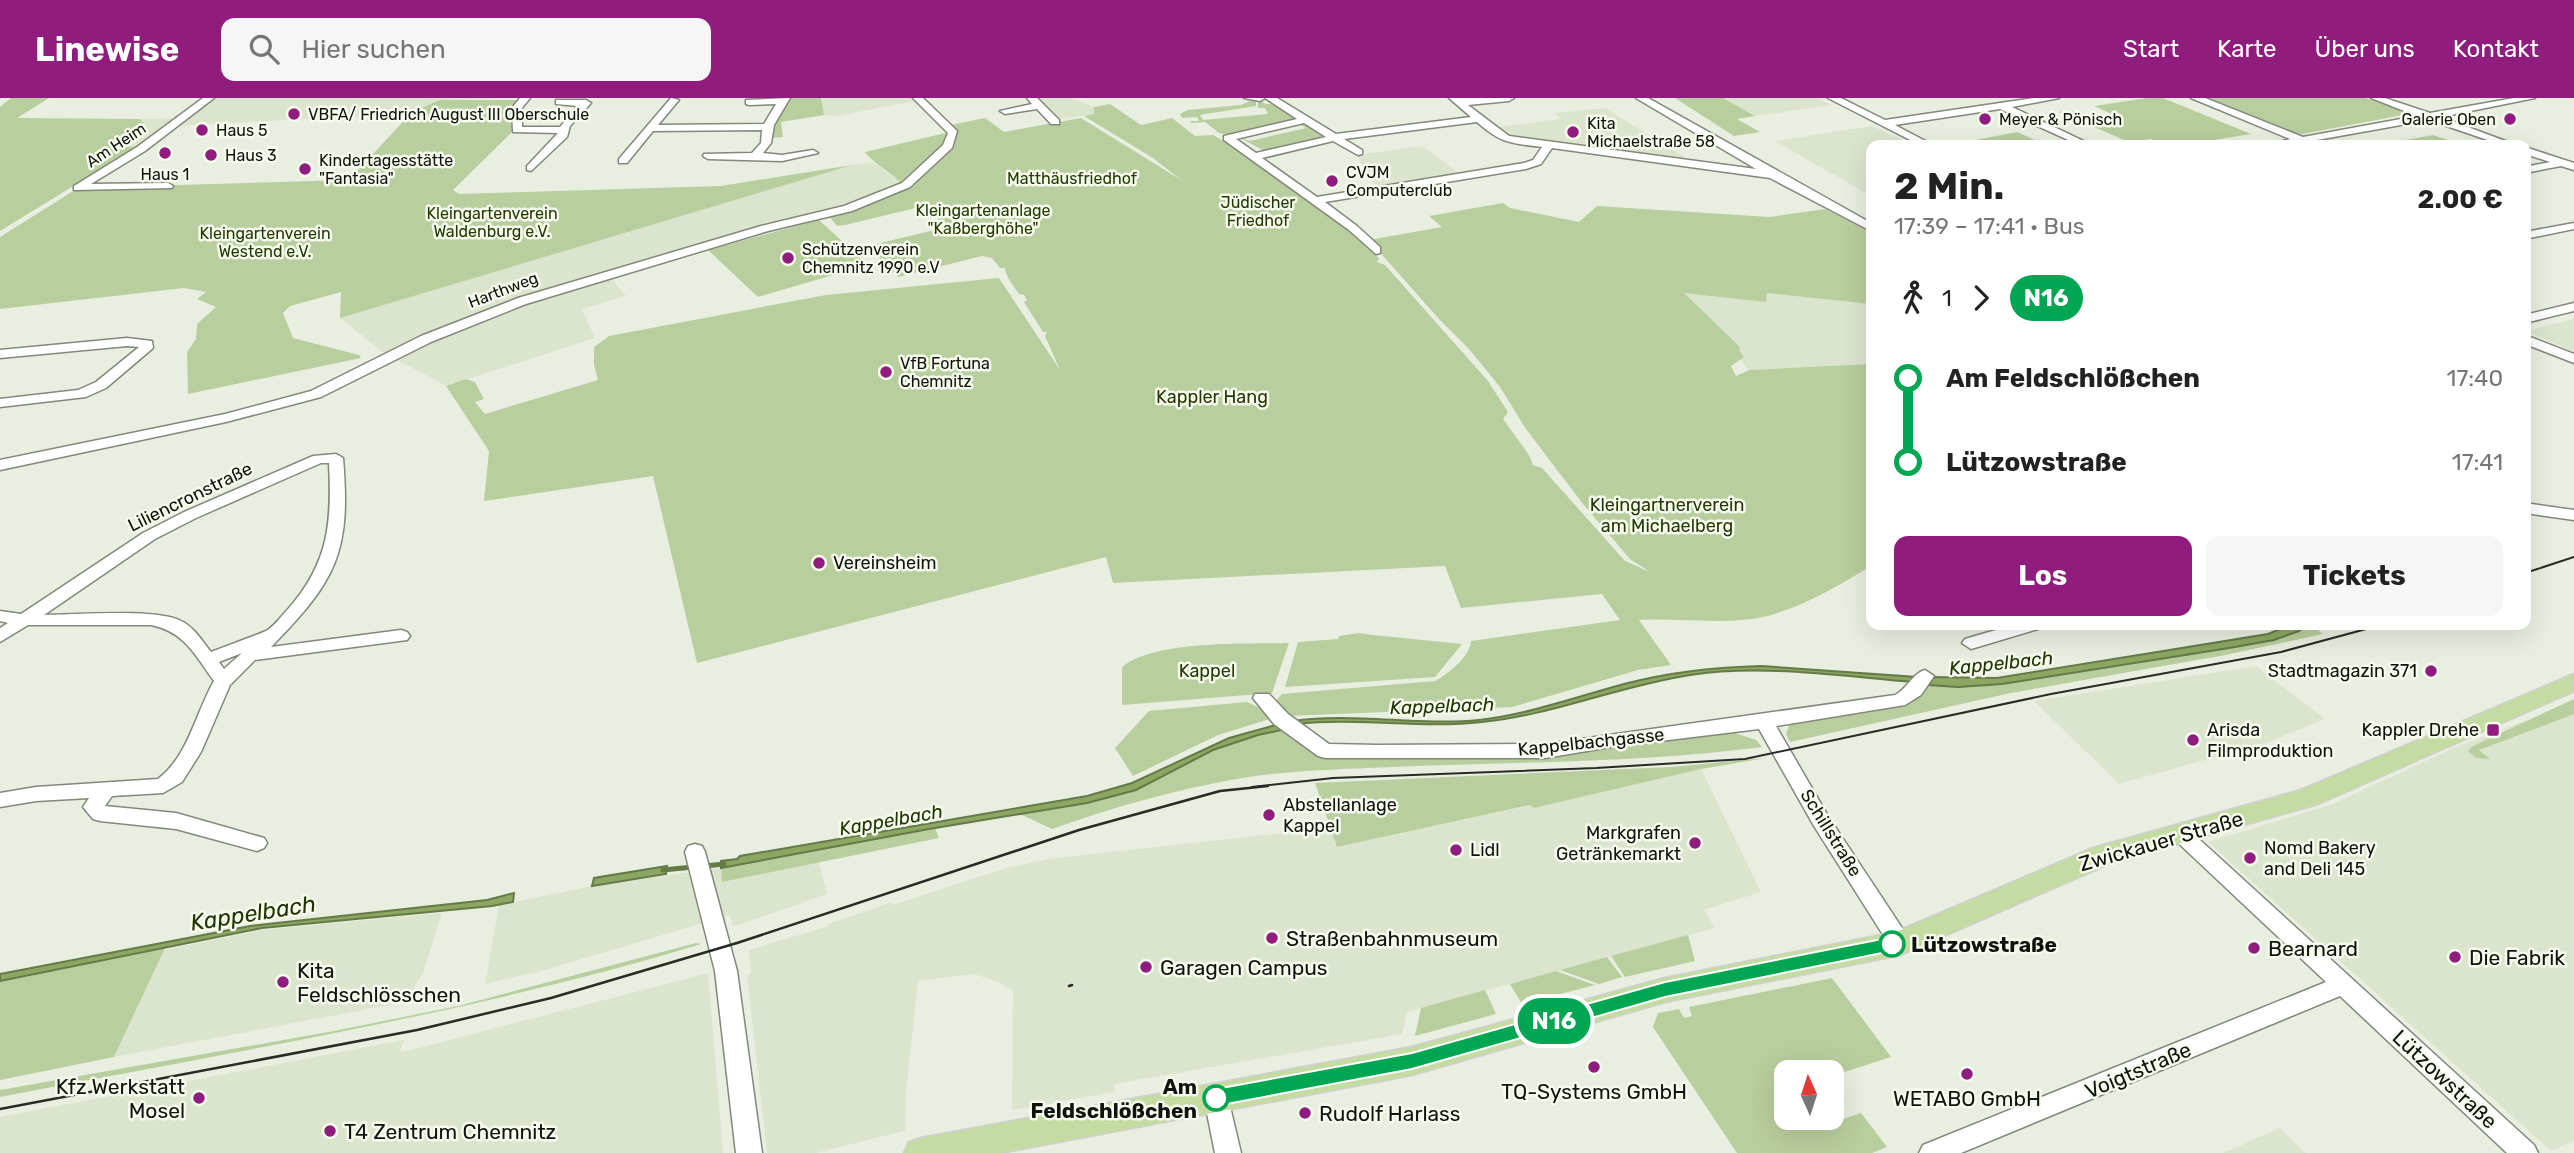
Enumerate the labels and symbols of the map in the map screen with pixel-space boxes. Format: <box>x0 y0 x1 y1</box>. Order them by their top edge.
place label: VBFA/ Friedrich August III Oberschule <box>308 105 589 124</box>
marker: VBFA/ Friedrich August III Oberschule <box>286 106 302 122</box>
place label: Meyer & Pönisch <box>1999 110 2122 129</box>
place label: Galerie Oben <box>2402 110 2496 129</box>
marker: Meyer & Pönisch <box>1977 111 1993 127</box>
marker: Galerie Oben <box>2502 111 2518 127</box>
place label: Kita Michaelstraße 58 <box>1587 114 1715 151</box>
street label: Am Heim <box>83 119 149 171</box>
place label: Haus 5 <box>216 121 267 140</box>
marker: Haus 5 <box>194 122 210 138</box>
marker: Kita Michaelstraße 58 <box>1565 124 1581 140</box>
marker: Haus 1 <box>157 145 173 161</box>
place label: Haus 3 <box>225 146 277 165</box>
marker: Haus 3 <box>203 147 219 163</box>
place label: Kindertagesstätte "Fantasia" <box>319 151 453 188</box>
marker: Kindertagesstätte "Fantasia" <box>297 161 313 177</box>
place label: CVJM Computerclub <box>1346 163 1452 200</box>
place label: Haus 1 <box>141 165 189 184</box>
park label: Matthäusfriedhof <box>1007 169 1138 188</box>
marker: CVJM Computerclub <box>1324 173 1340 189</box>
park label: Jüdischer Friedhof <box>1221 193 1295 230</box>
park label: Kleingartenanlage "Kaßberghöhe" <box>915 201 1051 238</box>
park label: Kleingartenverein Waldenburg e.V. <box>426 204 558 241</box>
park label: Kleingartenverein Westend e.V. <box>199 224 331 261</box>
place label: Schützenverein Chemnitz 1990 e.V <box>802 240 940 277</box>
marker: Schützenverein Chemnitz 1990 e.V <box>780 250 796 266</box>
street label: Harthweg <box>465 268 541 312</box>
place label: VfB Fortuna Chemnitz <box>900 354 990 391</box>
marker: VfB Fortuna Chemnitz <box>878 364 894 380</box>
park label: Kappler Hang <box>1156 386 1268 408</box>
street label: Liliencronstraße <box>124 457 256 537</box>
park label: Kleingartnerverein am Michaelberg <box>1590 494 1744 537</box>
place label: Vereinsheim <box>833 552 937 574</box>
marker: Vereinsheim <box>811 555 827 571</box>
water label: Kappelbach <box>1948 646 2054 680</box>
park label: Kappel <box>1179 660 1235 682</box>
place label: Stadtmagazin 371 <box>2268 660 2417 682</box>
marker: Stadtmagazin 371 <box>2423 663 2439 679</box>
water label: Kappelbach <box>1389 693 1495 719</box>
place label: Arisda Filmproduktion <box>2207 719 2333 762</box>
place label: Kappler Drehe <box>2361 719 2479 741</box>
marker: Kappler Drehe <box>2485 722 2501 738</box>
street label: Kappelbachgasse <box>1517 723 1665 761</box>
marker: Arisda Filmproduktion <box>2185 732 2201 748</box>
street label: Schillstraße <box>1796 785 1866 881</box>
place label: Abstellanlage Kappel <box>1283 794 1397 837</box>
water label: Kappelbach <box>837 800 945 840</box>
street label: Zwickauer Straße <box>2076 806 2246 876</box>
marker: Abstellanlage Kappel <box>1261 807 1277 823</box>
place label: Markgrafen Getränkemarkt <box>1556 822 1681 865</box>
marker: Markgrafen Getränkemarkt <box>1687 835 1703 851</box>
place label: Nomd Bakery and Deli 145 <box>2264 837 2376 880</box>
place label: Lidl <box>1470 839 1500 861</box>
marker: Lidl <box>1448 842 1464 858</box>
marker: Nomd Bakery and Deli 145 <box>2242 850 2258 866</box>
water label: Kappelbach <box>188 889 318 937</box>
place label: Straßenbahnmuseum <box>1286 926 1498 951</box>
marker: Straßenbahnmuseum <box>1264 930 1280 946</box>
marker: Lützowstraße <box>1879 931 1905 957</box>
place label: Lützowstraße <box>1911 932 2057 957</box>
place label: Bearnard <box>2268 936 2358 961</box>
marker: Bearnard <box>2246 940 2262 956</box>
place label: Die Fabrik <box>2469 945 2565 970</box>
marker: Die Fabrik <box>2447 949 2463 965</box>
place label: Garagen Campus <box>1160 955 1328 980</box>
place label: Kita Feldschlösschen <box>297 958 461 1007</box>
marker: Garagen Campus <box>1138 959 1154 975</box>
marker: Kita Feldschlösschen <box>275 974 291 990</box>
line badge: N16 <box>1514 998 1594 1044</box>
street label: Lützowstraße <box>2388 1024 2502 1134</box>
street label: Voigtstraße <box>2081 1036 2195 1104</box>
marker: TQ-Systems GmbH <box>1586 1059 1602 1075</box>
north arrow <box>1774 1060 1844 1130</box>
marker: WETABO GmbH <box>1959 1066 1975 1082</box>
place label: Kfz Werkstatt Mosel <box>56 1074 185 1123</box>
place label: Am Feldschlößchen <box>1031 1074 1197 1123</box>
place label: TQ-Systems GmbH <box>1501 1079 1687 1104</box>
marker: Am Feldschlößchen <box>1203 1085 1229 1111</box>
place label: WETABO GmbH <box>1893 1086 2041 1111</box>
marker: Kfz Werkstatt Mosel <box>191 1090 207 1106</box>
place label: Rudolf Harlass <box>1319 1101 1461 1126</box>
marker: Rudolf Harlass <box>1297 1105 1313 1121</box>
place label: T4 Zentrum Chemnitz <box>344 1119 556 1144</box>
marker: T4 Zentrum Chemnitz <box>322 1123 338 1139</box>

